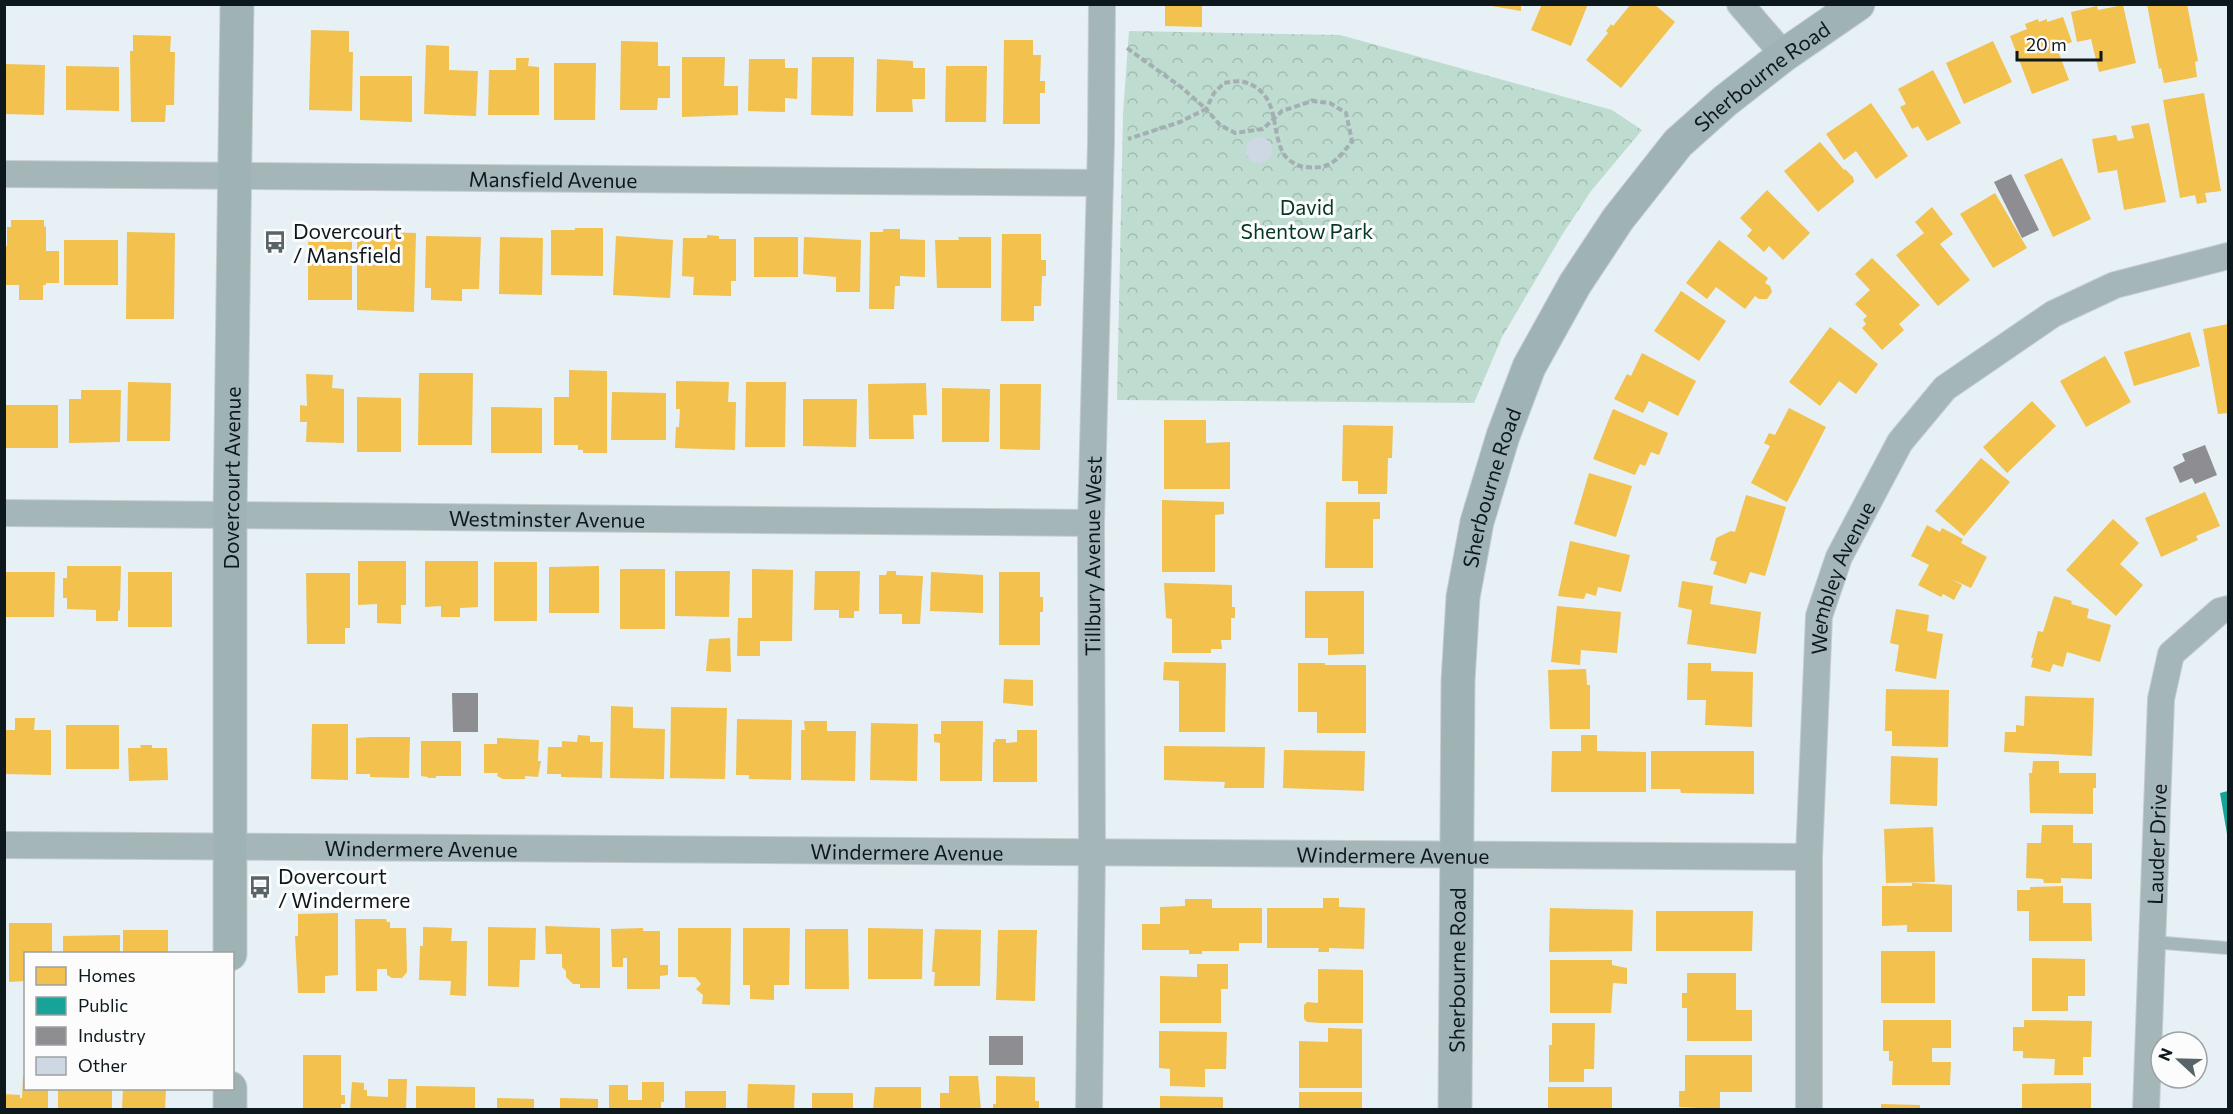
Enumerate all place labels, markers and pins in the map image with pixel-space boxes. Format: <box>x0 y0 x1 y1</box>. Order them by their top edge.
place label: Dovercourt / Mansfield <box>293 218 402 267</box>
bus stop icon: Dovercourt / Mansfield <box>262 229 288 255</box>
place label: Dovercourt / Windermere <box>278 863 410 912</box>
bus stop icon: Dovercourt / Windermere <box>247 874 273 900</box>

